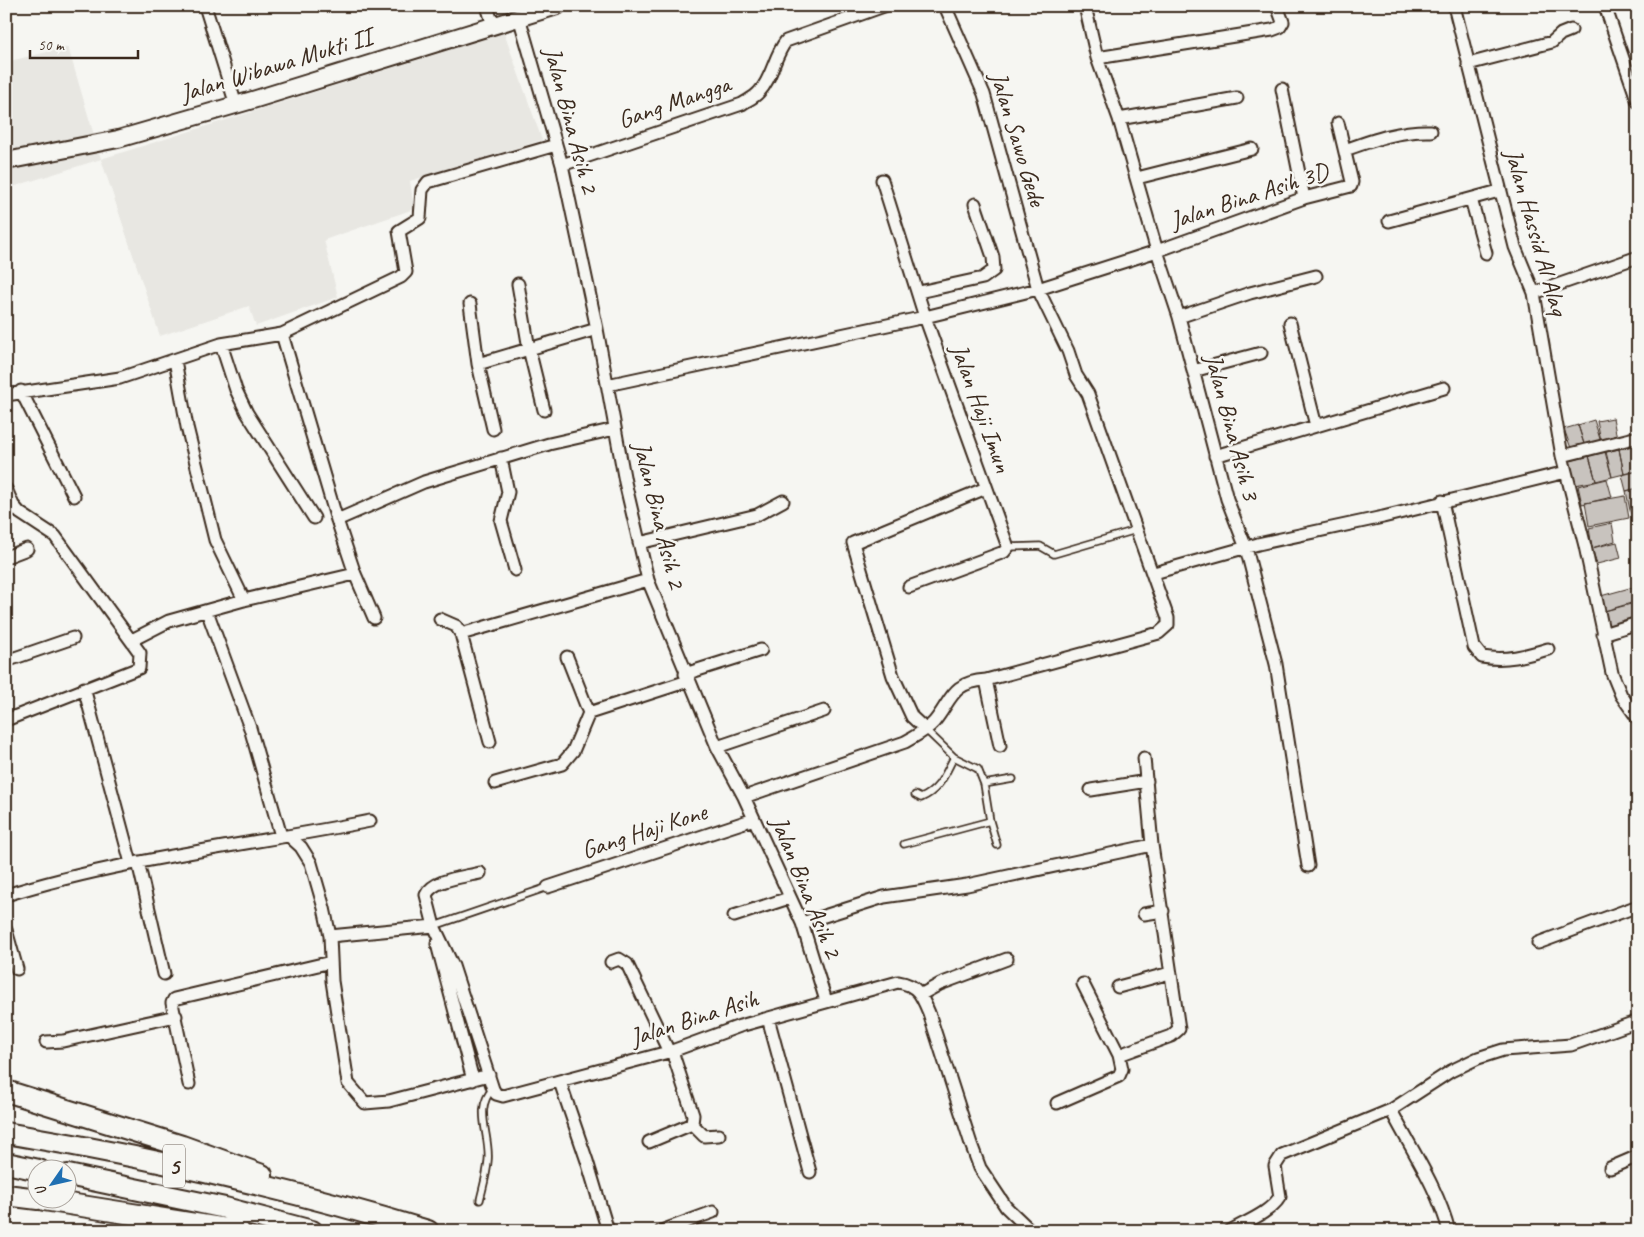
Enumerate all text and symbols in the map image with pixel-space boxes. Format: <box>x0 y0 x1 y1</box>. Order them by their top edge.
street label: Jalan Wibawa Mukti II <box>175 19 381 110</box>
scale bar <box>30 28 138 60</box>
text: 50 m <box>38 36 65 55</box>
street label: Jalan Bina Asih 2 <box>536 43 606 198</box>
street label: Gang Mangga <box>614 67 737 136</box>
street label: Jalan Sawo Gede <box>982 67 1054 212</box>
street label: Jalan Hassid Al Alaq <box>1497 144 1576 321</box>
street label: Jalan Bina Asih 3D <box>1165 155 1334 237</box>
street label: Jalan Haji Imun <box>943 338 1019 477</box>
street label: Jalan Bina Asih 3 <box>1197 350 1267 505</box>
street label: Jalan Bina Asih 2 <box>625 438 693 593</box>
street label: Gang Haji Kone <box>577 795 712 866</box>
street label: Jalan Bina Asih 2 <box>763 811 850 964</box>
street label: Jalan Bina Asih <box>625 982 763 1054</box>
road number: 5 <box>163 1144 185 1188</box>
north arrow <box>28 1160 78 1210</box>
text: U <box>31 1181 51 1199</box>

